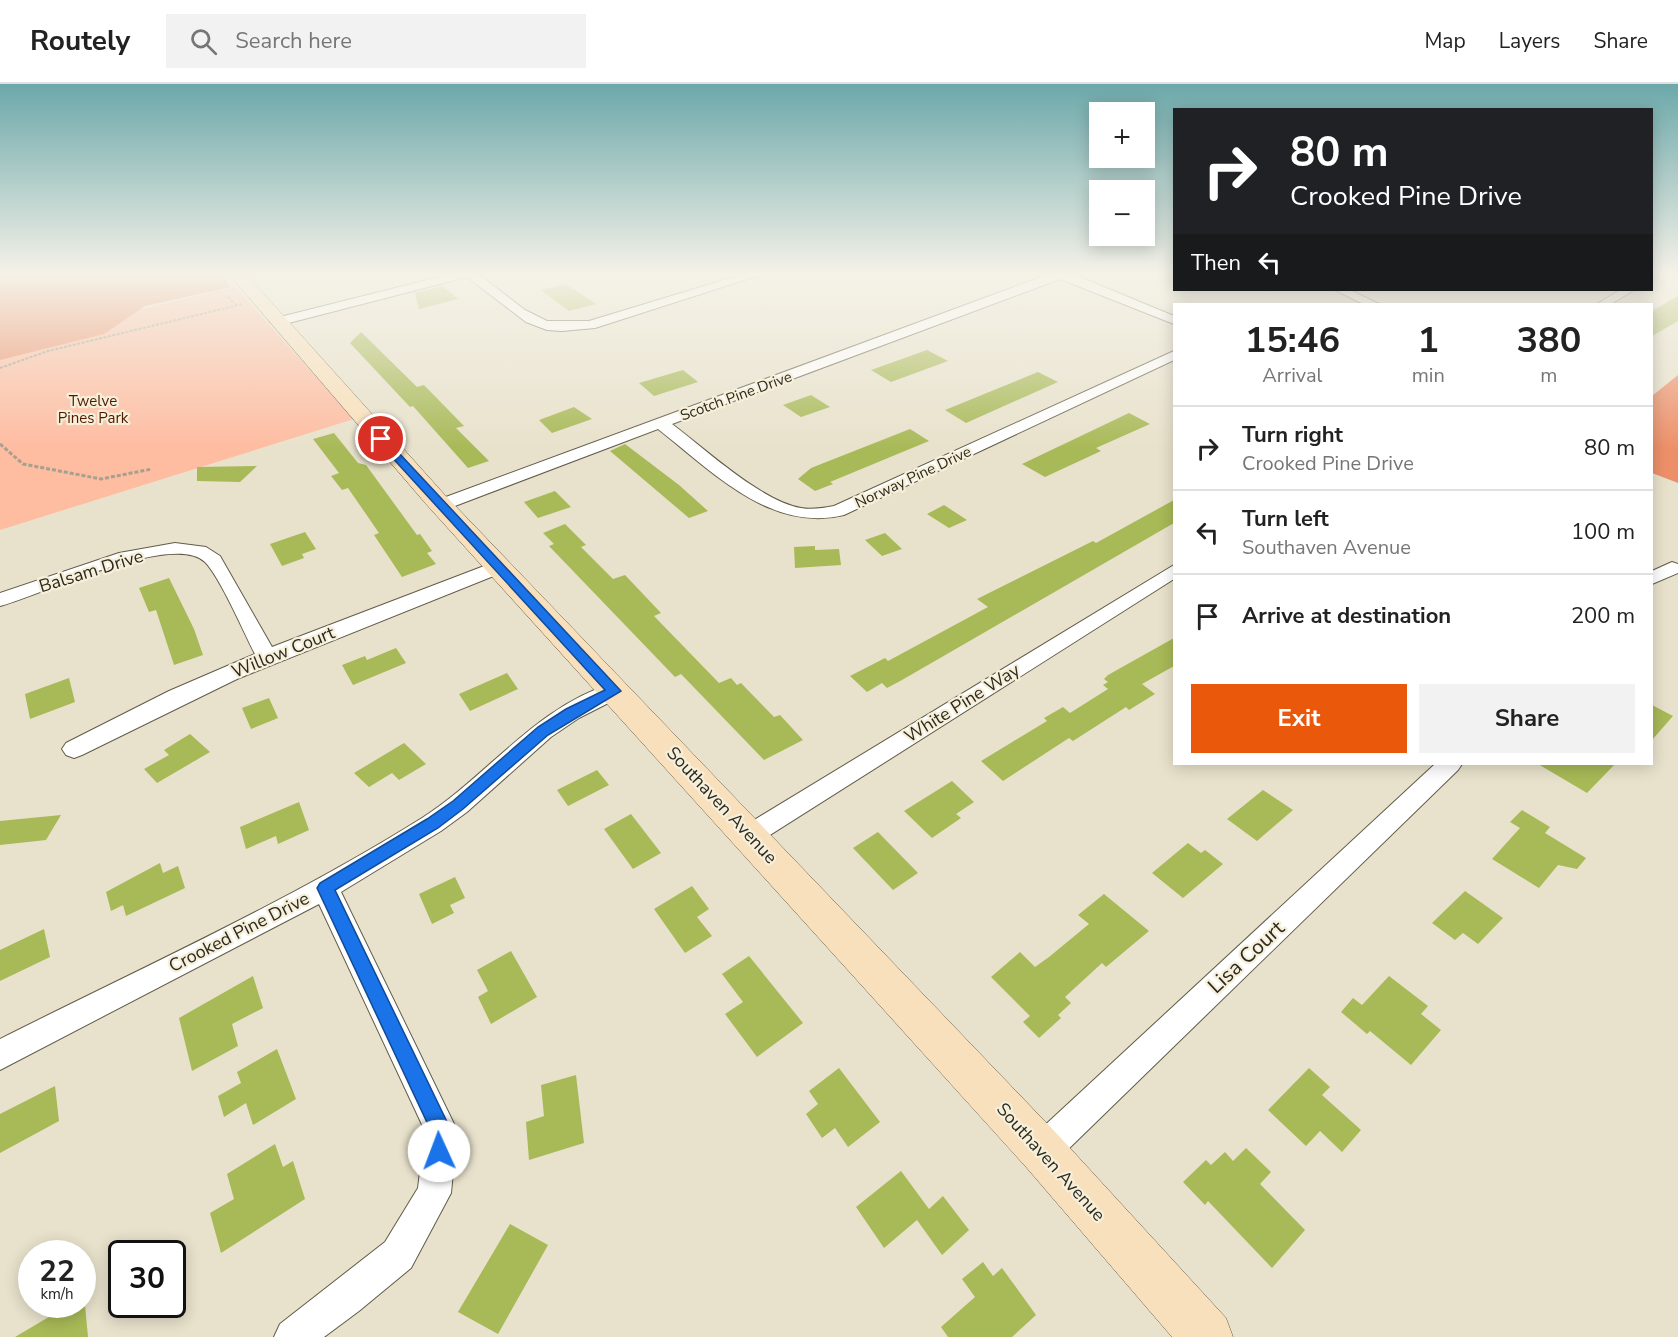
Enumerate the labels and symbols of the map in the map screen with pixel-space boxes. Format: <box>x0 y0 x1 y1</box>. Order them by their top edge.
street label: Scotch Pine Drive <box>677 366 795 426</box>
park label: Twelve Pines Park <box>58 391 129 428</box>
pin <box>355 413 406 464</box>
street label: Norway Pine Drive <box>852 441 974 513</box>
street label: Balsam Drive <box>36 544 146 598</box>
street label: Willow Court <box>228 620 339 684</box>
street label: White Pine Way <box>900 657 1025 748</box>
street label: Southaven Avenue <box>661 741 783 869</box>
street label: Crooked Pine Drive <box>165 886 313 978</box>
street label: Lisa Court <box>1202 914 1291 1000</box>
street label: Southaven Avenue <box>991 1097 1111 1227</box>
position arrow <box>407 1119 471 1183</box>
speed limit sign: 30 <box>108 1240 186 1318</box>

